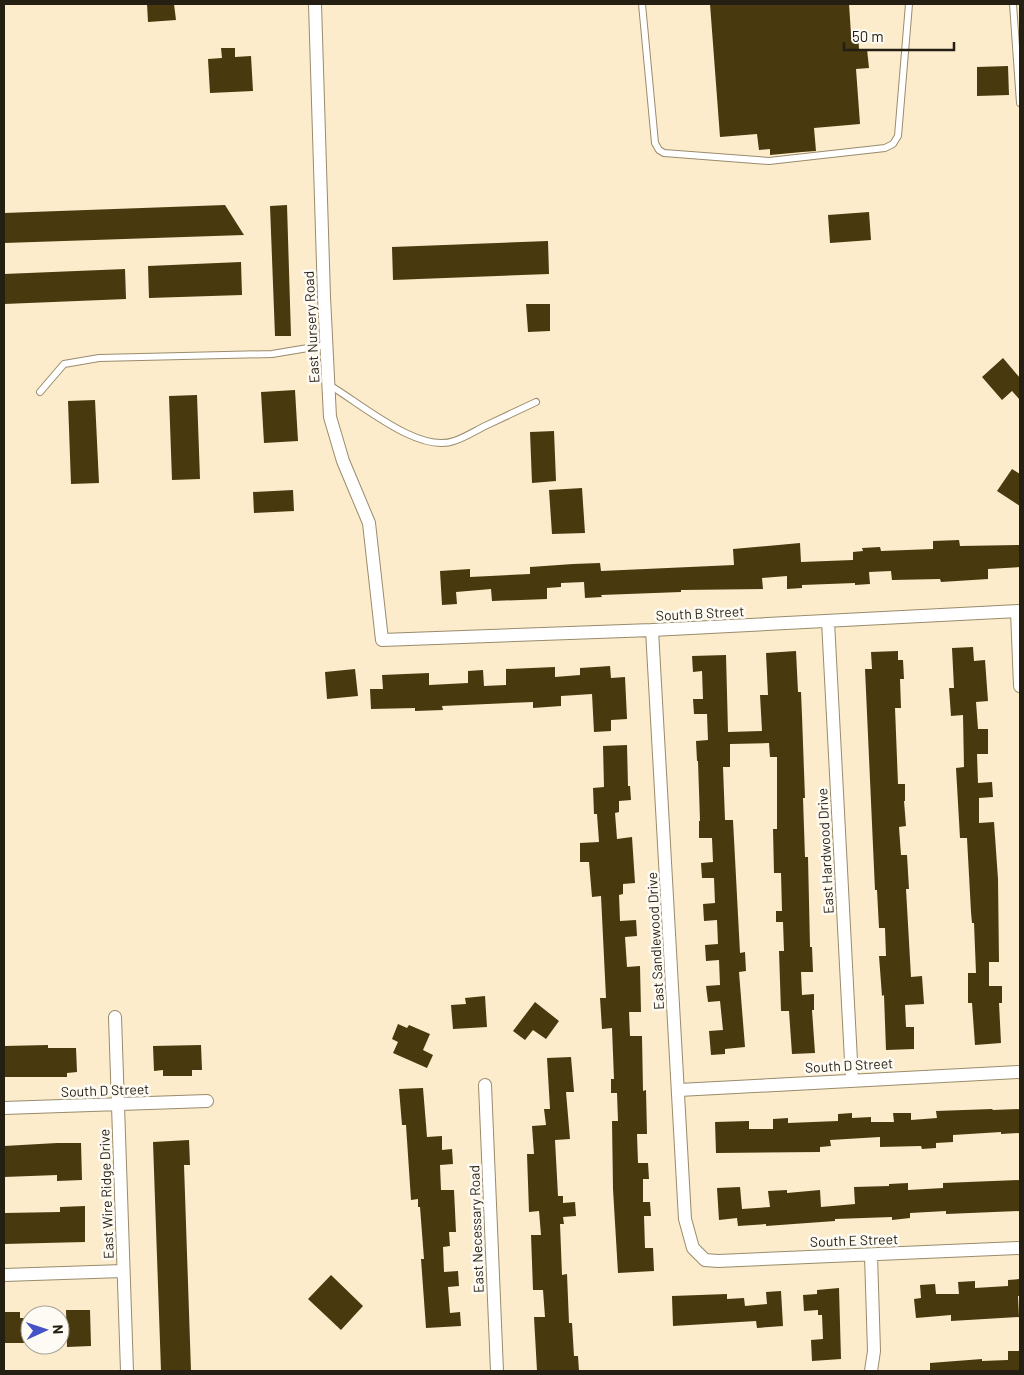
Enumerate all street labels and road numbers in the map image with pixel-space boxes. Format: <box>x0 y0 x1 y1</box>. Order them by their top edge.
street label: East Nursery Road <box>300 271 322 383</box>
street label: South B Street <box>655 602 745 624</box>
street label: East Hardwood Drive <box>813 788 837 914</box>
street label: East Sandlewood Drive <box>643 872 667 1010</box>
street label: South D Street <box>804 1054 894 1076</box>
street label: South D Street <box>61 1080 149 1100</box>
street label: East Wire Ridge Drive <box>95 1129 117 1259</box>
street label: East Necessary Road <box>465 1165 487 1293</box>
street label: South E Street <box>810 1230 898 1250</box>

